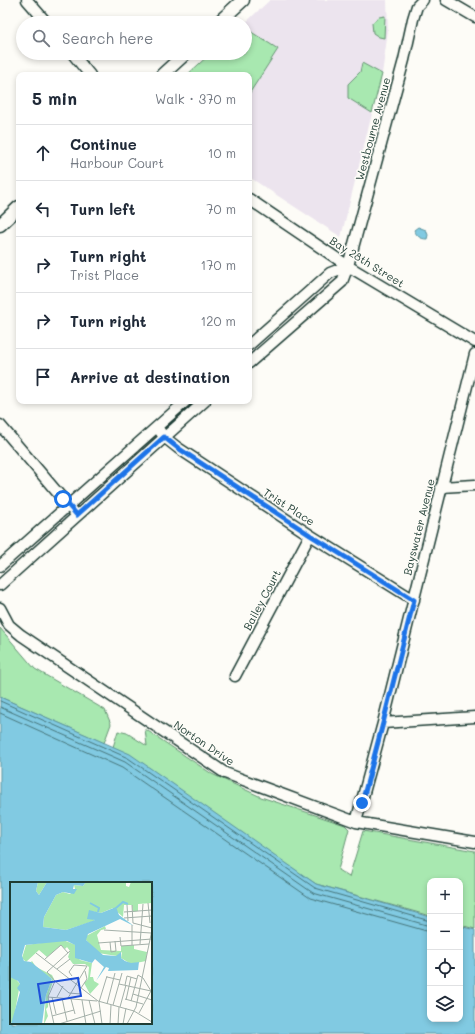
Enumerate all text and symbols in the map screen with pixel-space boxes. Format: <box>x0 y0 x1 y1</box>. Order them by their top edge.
search box <box>16 16 252 60</box>
icon: search <box>30 27 52 49</box>
text: Search here <box>62 28 153 48</box>
street label: Westbourne Avenue <box>352 75 394 182</box>
text: 5 min <box>32 87 77 109</box>
text: Walk · 370 m <box>155 90 236 107</box>
text: Continue <box>70 134 137 154</box>
icon: ahead <box>32 142 54 164</box>
text: 10 m <box>208 144 236 161</box>
text: Harbour Court <box>70 154 164 171</box>
icon: left <box>32 198 54 220</box>
text: Turn left <box>70 199 135 219</box>
text: 70 m <box>206 200 236 217</box>
street label: Bay 28th Street <box>327 233 408 291</box>
text: Turn right <box>70 246 147 266</box>
icon: right <box>32 254 54 276</box>
text: 170 m <box>200 256 236 273</box>
text: Trist Place <box>70 266 139 283</box>
icon: right <box>32 310 54 332</box>
text: Turn right <box>70 311 147 331</box>
text: 120 m <box>200 312 236 329</box>
icon: arrive <box>32 366 54 388</box>
text: Arrive at destination <box>70 367 230 387</box>
street label: Bayswater Avenue <box>399 477 438 577</box>
street label: Trist Place <box>261 484 318 529</box>
route start <box>54 490 72 508</box>
street label: Bailey Court <box>239 567 284 633</box>
street label: Norton Drive <box>171 717 238 769</box>
route end <box>353 794 371 812</box>
map controls <box>427 878 463 1022</box>
button: + <box>427 878 463 914</box>
inset map <box>10 882 152 1024</box>
button: − <box>427 914 463 950</box>
button: locate <box>427 950 463 986</box>
button: layers <box>427 986 463 1022</box>

